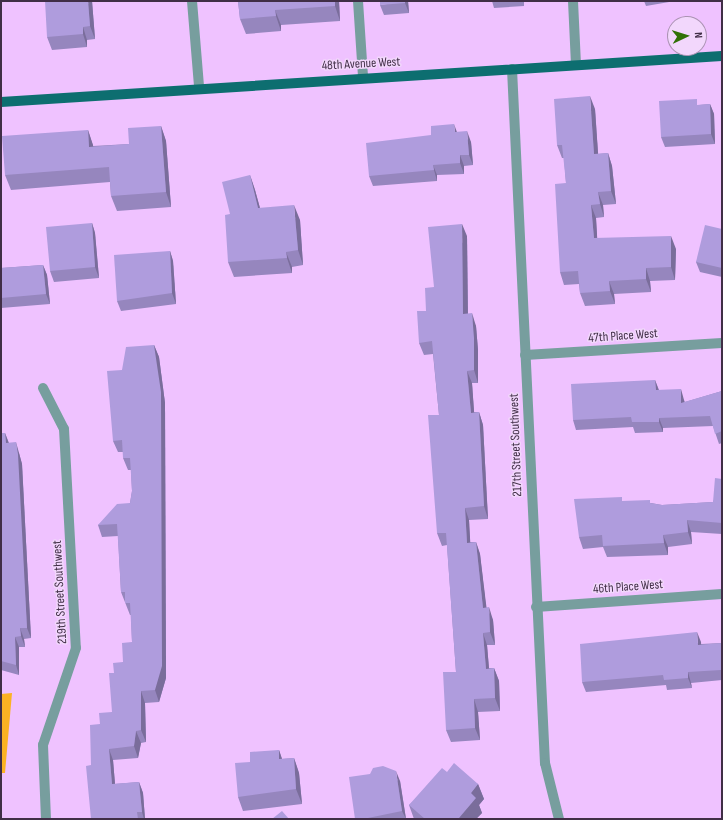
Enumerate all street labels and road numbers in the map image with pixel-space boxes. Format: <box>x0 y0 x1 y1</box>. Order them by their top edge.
street label: 48th Avenue West <box>321 54 401 74</box>
street label: 47th Place West <box>588 326 658 346</box>
street label: 217th Street Southwest <box>506 393 526 497</box>
street label: 219th Street Southwest <box>49 540 71 644</box>
street label: 46th Place West <box>592 577 664 597</box>

